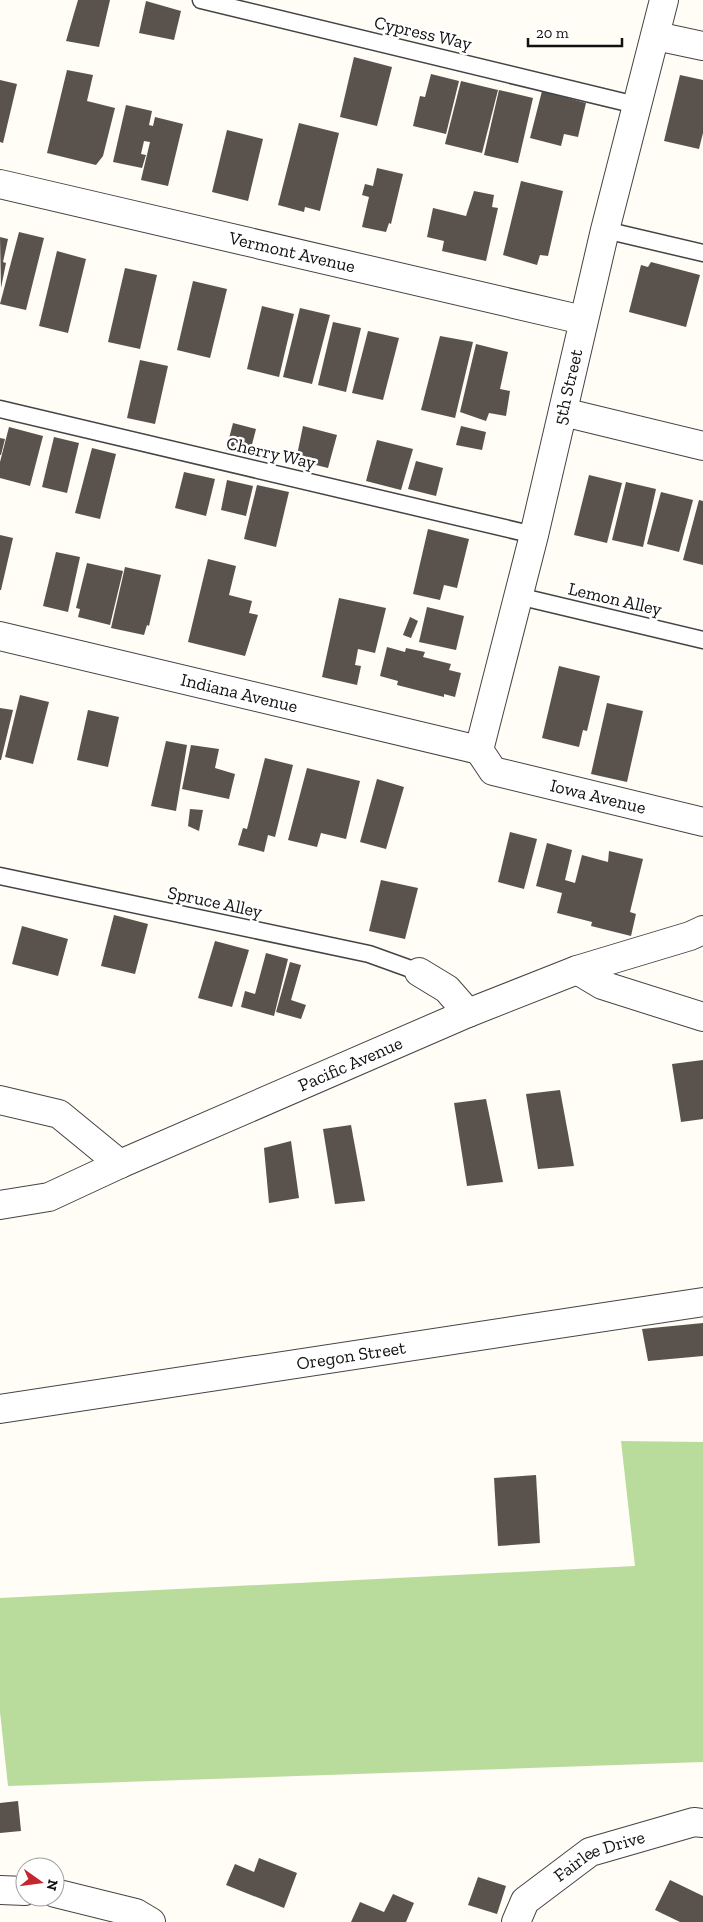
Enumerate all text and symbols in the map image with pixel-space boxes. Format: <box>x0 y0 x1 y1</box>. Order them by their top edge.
street label: Cypress Way <box>372 11 475 55</box>
scale bar <box>528 15 622 47</box>
text: 20 m <box>536 24 569 42</box>
street label: Vermont Avenue <box>226 227 357 278</box>
street label: 5th Street <box>549 347 587 427</box>
street label: Cherry Way <box>224 432 319 474</box>
street label: Lemon Alley <box>566 578 665 621</box>
street label: Indiana Avenue <box>179 668 300 717</box>
street label: Iowa Avenue <box>548 774 648 819</box>
street label: Spruce Alley <box>166 881 265 923</box>
street label: Pacific Avenue <box>295 1032 406 1096</box>
street label: Oregon Street <box>295 1336 407 1375</box>
street label: Fairlee Drive <box>549 1826 647 1887</box>
north arrow <box>15 1857 65 1907</box>
text: N <box>43 1878 62 1893</box>

